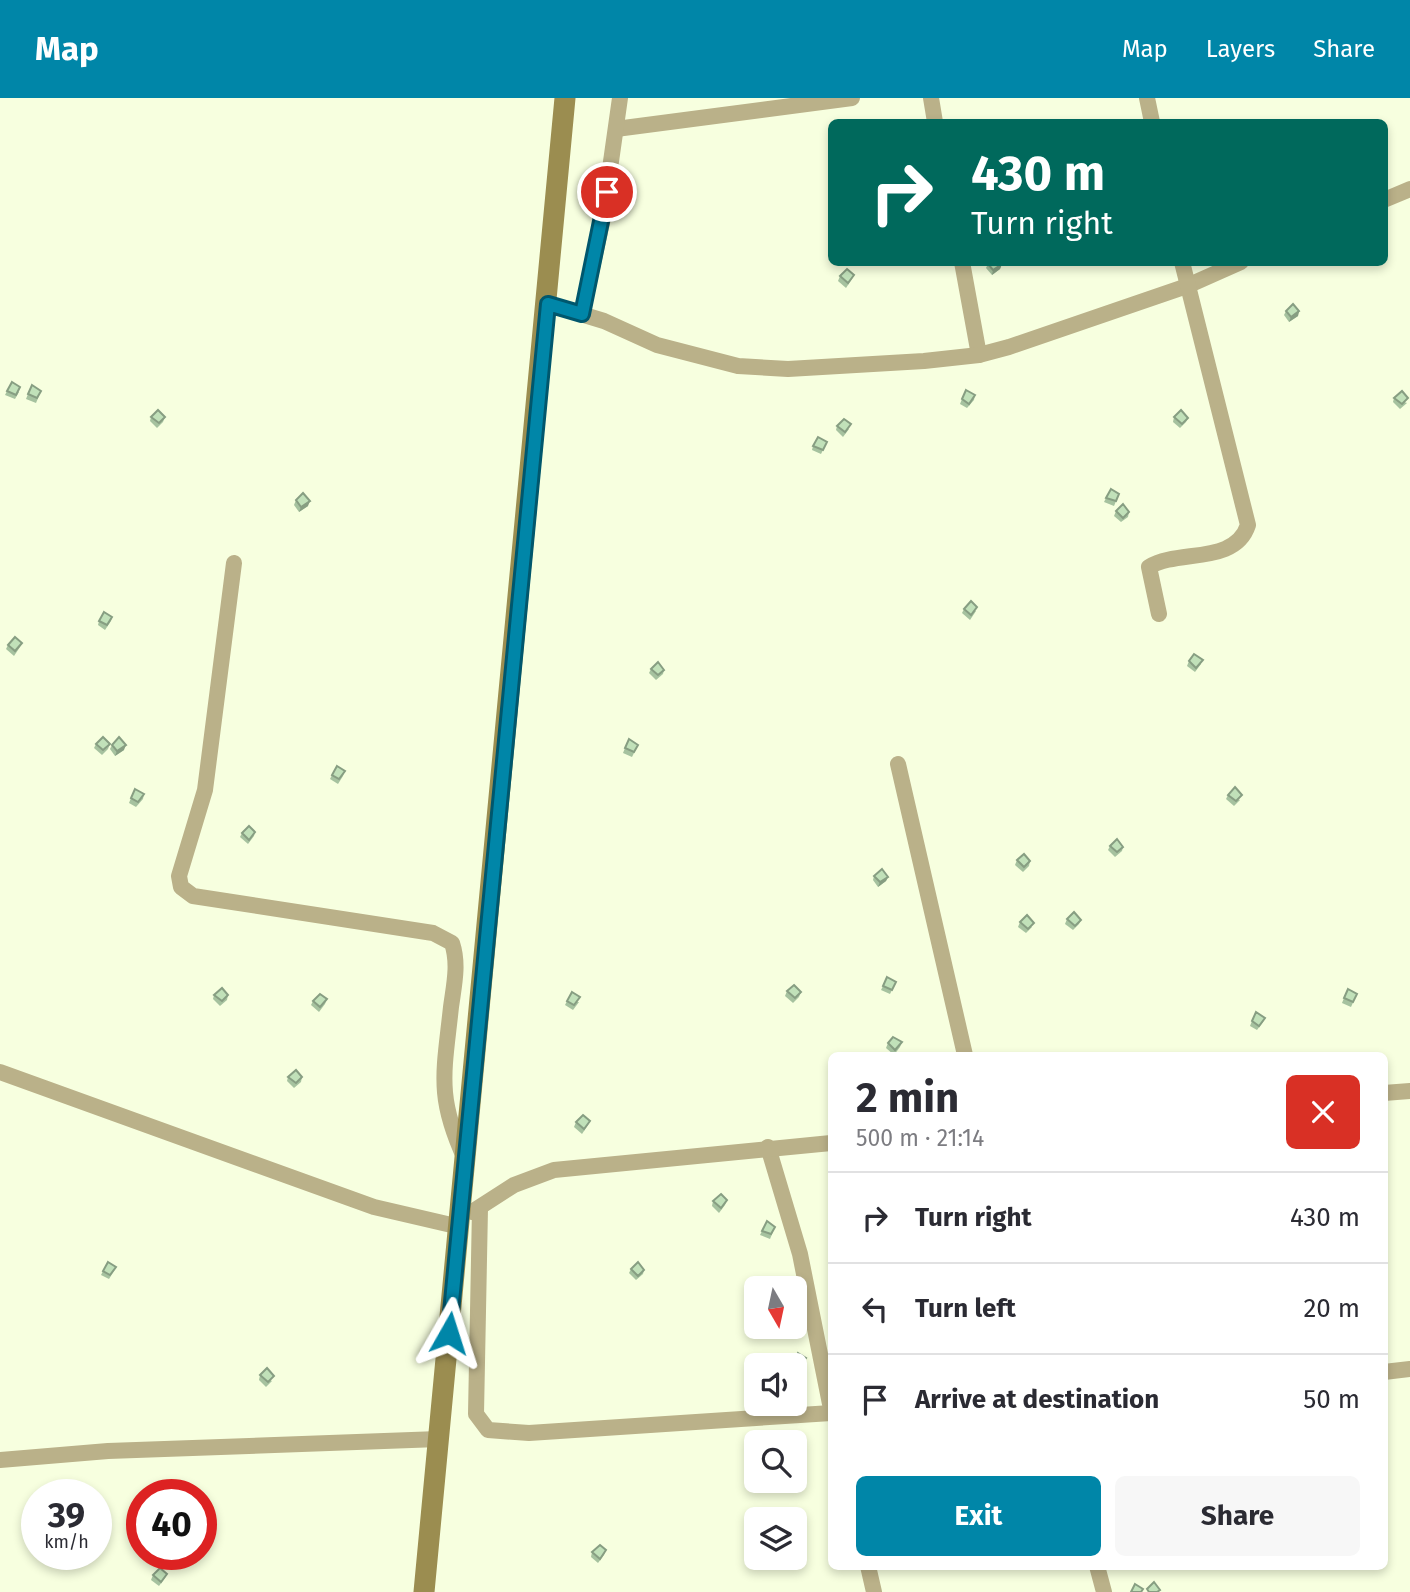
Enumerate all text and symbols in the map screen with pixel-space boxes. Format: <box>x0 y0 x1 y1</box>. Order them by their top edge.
text: Map <box>35 29 99 69</box>
text: Map <box>1122 35 1168 63</box>
text: Layers <box>1206 35 1275 63</box>
text: Share <box>1313 35 1375 63</box>
text: 430 m <box>971 144 1105 203</box>
icon: right <box>856 147 947 238</box>
pin <box>577 162 637 222</box>
icon: arrive <box>588 173 626 211</box>
text: Turn right <box>971 204 1113 242</box>
text: 2 min <box>856 1073 959 1123</box>
button: close <box>1286 1075 1360 1149</box>
text: 500 m · 21:14 <box>856 1124 984 1152</box>
icon: right <box>856 1199 894 1237</box>
text: Turn right <box>915 1202 1032 1233</box>
text: 430 m <box>1290 1202 1360 1233</box>
north arrow <box>744 1276 807 1339</box>
map controls <box>744 1276 807 1570</box>
icon: left <box>856 1290 894 1328</box>
text: Turn left <box>915 1293 1016 1324</box>
text: 20 m <box>1303 1293 1360 1324</box>
position arrow <box>412 1296 486 1370</box>
button: sound <box>744 1353 807 1416</box>
icon: arrive <box>856 1381 894 1419</box>
text: Arrive at destination <box>915 1384 1159 1415</box>
text: 50 m <box>1303 1384 1360 1415</box>
button: search <box>744 1430 807 1493</box>
button: Exit <box>856 1476 1101 1556</box>
button: Share <box>1115 1476 1360 1556</box>
speed limit sign: 40 <box>126 1479 217 1570</box>
text: 39 <box>48 1494 85 1536</box>
button: layers <box>744 1507 807 1570</box>
text: km/h <box>44 1531 89 1553</box>

